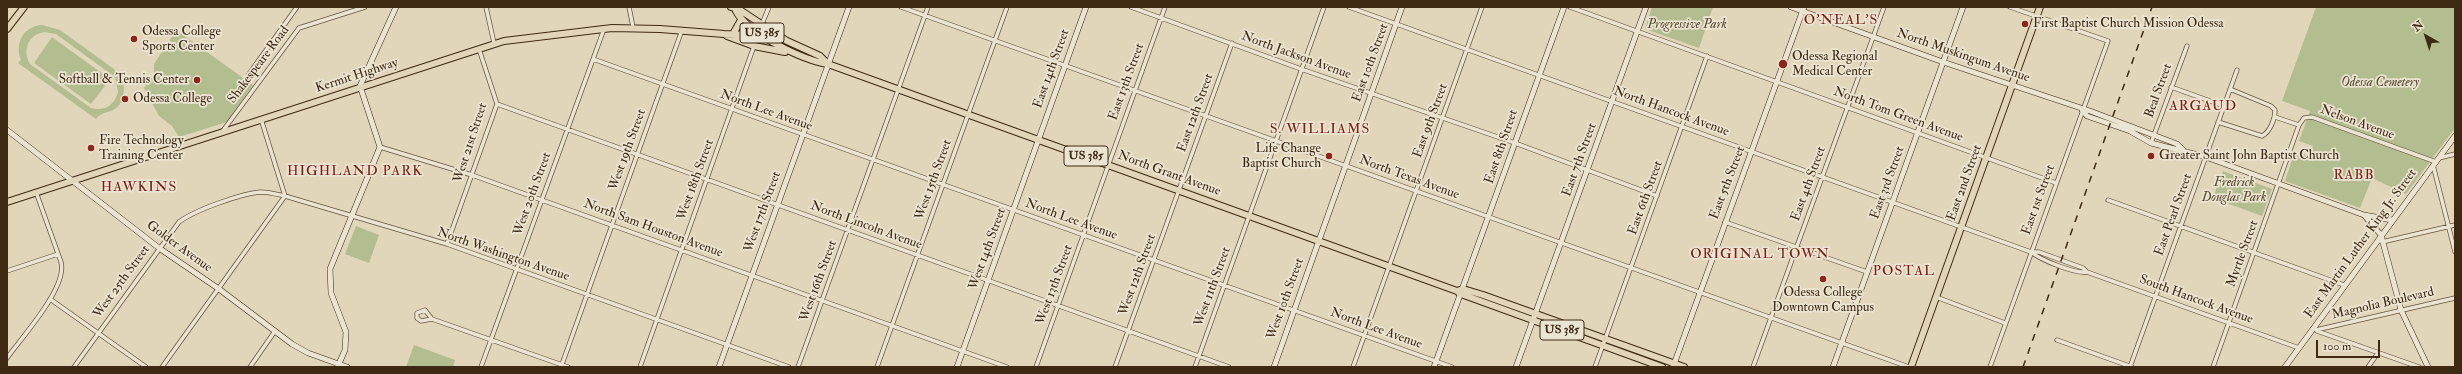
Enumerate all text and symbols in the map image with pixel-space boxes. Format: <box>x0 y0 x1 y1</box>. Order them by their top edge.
district label: O'NEAL'S <box>1804 13 1878 29</box>
place label: First Baptist Church Mission Odessa <box>2033 16 2224 32</box>
north arrow <box>2406 16 2446 56</box>
park label: Progressive Park <box>1647 17 1727 33</box>
text: N <box>2410 18 2426 34</box>
marker: First Baptist Church Mission Odessa <box>2020 19 2030 29</box>
street label: East 10th Street <box>1350 22 1392 104</box>
street label: Shakespeare Road <box>225 23 293 107</box>
road number: US 385 <box>740 23 784 43</box>
place label: Odessa College Sports Center <box>142 24 221 55</box>
street label: North Muskingum Avenue <box>1894 26 2032 86</box>
street label: East 14th Street <box>1031 27 1073 111</box>
street label: North Jackson Avenue <box>1239 29 1353 83</box>
marker: Odessa College Sports Center <box>129 34 139 44</box>
street label: East 13th Street <box>1106 41 1148 123</box>
place label: Odessa Regional Medical Center <box>1792 49 1877 80</box>
street label: Kermit Highway <box>314 55 400 97</box>
marker: Odessa Regional Medical Center <box>1777 58 1789 70</box>
street label: Beal Street <box>2142 62 2176 120</box>
place label: Softball & Tennis Center <box>59 72 189 88</box>
street label: East 12th Street <box>1175 72 1217 154</box>
marker: Softball & Tennis Center <box>192 75 202 85</box>
park label: Odessa Cemetery <box>2341 75 2419 91</box>
street label: East 9th Street <box>1410 82 1452 160</box>
street label: North Hancock Avenue <box>1611 84 1731 140</box>
street label: North Tom Green Avenue <box>1831 84 1965 146</box>
street label: North Lee Avenue <box>718 87 814 135</box>
place label: Odessa College <box>133 91 212 107</box>
marker: Odessa College <box>120 94 130 104</box>
district label: ARGAUD <box>2169 99 2237 115</box>
street label: West 21st Street <box>451 101 491 185</box>
street label: Nelson Avenue <box>2318 102 2396 144</box>
street label: West 19th Street <box>606 107 650 193</box>
street label: East 8th Street <box>1482 108 1522 186</box>
street label: East 7th Street <box>1559 121 1601 199</box>
district label: S. WILLIAMS <box>1270 122 1370 138</box>
place label: Fire Technology Training Center <box>99 133 184 164</box>
street label: West 18th Street <box>674 138 718 222</box>
street label: West 15th Street <box>912 138 956 222</box>
place label: Life Change Baptist Church <box>1242 141 1321 172</box>
marker: Fire Technology Training Center <box>86 143 96 153</box>
street label: East 2nd Street <box>1944 143 1986 223</box>
street label: East 5th Street <box>1707 144 1749 222</box>
street label: East 3rd Street <box>1868 144 1908 222</box>
street label: East 4th Street <box>1788 145 1830 223</box>
road number: US 385 <box>1064 146 1108 166</box>
street label: North Grant Avenue <box>1115 148 1223 200</box>
place label: Greater Saint John Baptist Church <box>2159 148 2339 164</box>
street label: West 20th Street <box>511 150 555 238</box>
marker: Life Change Baptist Church <box>1324 151 1334 161</box>
marker: Greater Saint John Baptist Church <box>2146 151 2156 161</box>
street label: North Texas Avenue <box>1357 153 1461 203</box>
street label: East 6th Street <box>1625 159 1667 237</box>
street label: East 1st Street <box>2019 163 2059 237</box>
district label: HIGHLAND PARK <box>287 164 423 180</box>
street label: East Martin Luther King Jr. Street <box>2302 166 2420 322</box>
district label: RABB <box>2333 168 2375 184</box>
street label: West 17th Street <box>741 170 785 254</box>
street label: East Pearl Street <box>2152 172 2196 258</box>
park label: Fredrick Douglas Park <box>2202 175 2266 206</box>
district label: HAWKINS <box>101 180 177 196</box>
street label: North Lee Avenue <box>1023 196 1119 244</box>
street label: North Sam Houston Avenue <box>581 197 725 261</box>
street label: North Lincoln Avenue <box>808 199 924 253</box>
street label: West 14th Street <box>966 206 1010 292</box>
street label: Golder Avenue <box>143 218 215 276</box>
street label: Myrtle Street <box>2224 218 2262 290</box>
street label: North Washington Avenue <box>435 225 571 285</box>
street label: West 12th Street <box>1116 232 1160 318</box>
street label: West 16th Street <box>797 238 841 324</box>
street label: West 25th Street <box>90 243 154 321</box>
street label: West 13th Street <box>1033 243 1077 327</box>
street label: West 11th Street <box>1191 245 1235 329</box>
district label: ORIGINAL TOWN <box>1690 247 1830 263</box>
street label: West 10th Street <box>1264 256 1308 342</box>
district label: POSTAL <box>1873 264 1935 280</box>
street label: South Hancock Avenue <box>2137 272 2255 328</box>
marker: Odessa College Downtown Campus <box>1818 274 1828 284</box>
place label: Odessa College Downtown Campus <box>1772 285 1874 316</box>
street label: Magnolia Boulevard <box>2330 285 2436 323</box>
street label: North Lee Avenue <box>1328 305 1424 353</box>
road number: US 385 <box>1540 320 1584 340</box>
scale bar <box>2318 332 2382 358</box>
text: 100 m <box>2323 339 2351 354</box>

